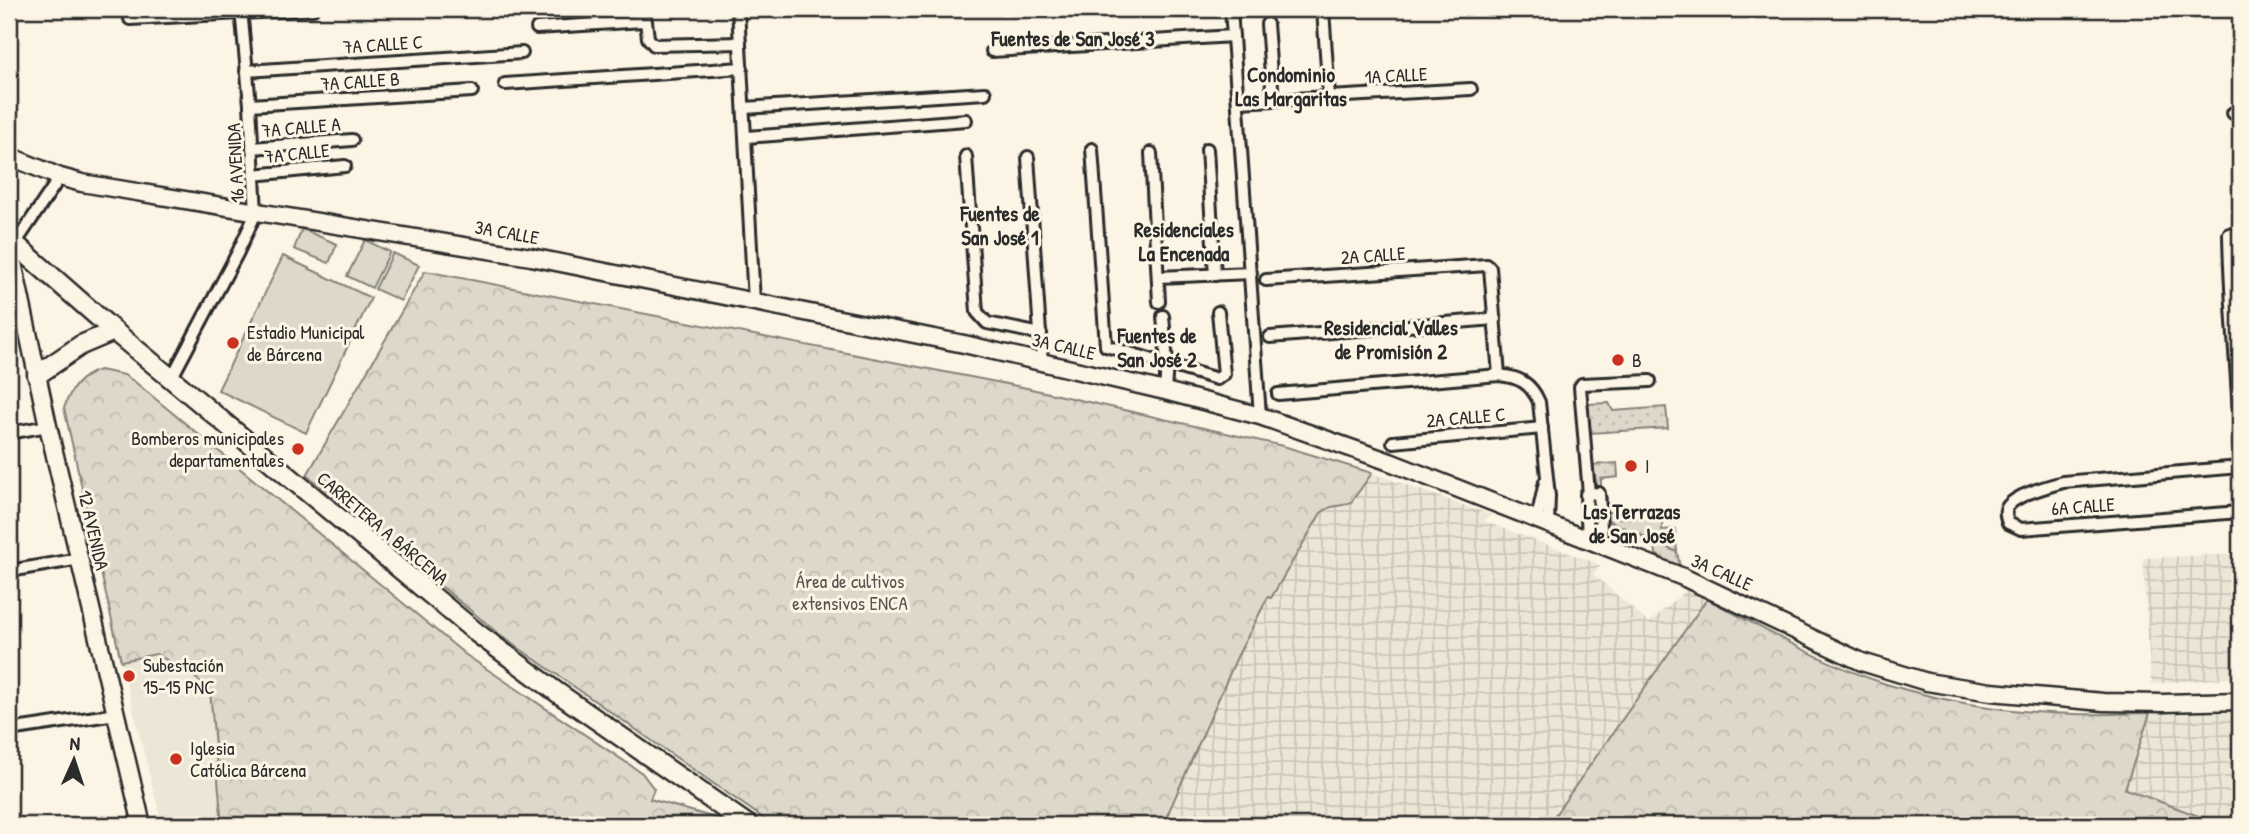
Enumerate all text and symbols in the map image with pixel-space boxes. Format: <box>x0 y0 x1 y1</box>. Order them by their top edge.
district label: Fuentes de San José 3 <box>990 24 1155 53</box>
street label: 7A CALLE C <box>342 28 424 60</box>
district label: Condominio Las Margaritas <box>1235 60 1347 114</box>
street label: 1A CALLE <box>1364 60 1429 90</box>
street label: 7A CALLE B <box>320 65 400 97</box>
street label: 7A CALLE A <box>261 111 341 143</box>
street label: 16 AVENIDA <box>220 122 250 204</box>
street label: 7A CALLE <box>263 137 331 169</box>
district label: Fuentes de San José 1 <box>959 199 1040 252</box>
street label: 3A CALLE <box>473 214 542 250</box>
district label: Residenciales La Encenada <box>1134 215 1234 268</box>
street label: 2A CALLE <box>1340 240 1407 270</box>
district label: Residencial Valles de Promisión 2 <box>1324 313 1458 366</box>
place label: Estadio Municipal de Bárcena <box>247 319 365 367</box>
district label: Fuentes de San José 2 <box>1116 321 1197 374</box>
street label: 3A CALLE <box>1030 326 1099 366</box>
marker: Estadio Municipal de Bárcena <box>225 335 241 351</box>
place label: B <box>1632 347 1642 373</box>
marker: B <box>1610 352 1626 368</box>
street label: 2A CALLE C <box>1425 401 1507 433</box>
place label: Bomberos municipales departamentales <box>131 425 284 473</box>
marker: Bomberos municipales departamentales <box>290 441 306 457</box>
place label: I <box>1645 453 1649 479</box>
marker: I <box>1623 458 1639 474</box>
street label: CARRETERA A BÁRCENA <box>312 465 454 591</box>
street label: 12 AVENIDA <box>72 487 116 573</box>
street label: 6A CALLE <box>2050 491 2116 521</box>
district label: Las Terrazas de San José <box>1584 497 1680 550</box>
street label: 3A CALLE <box>1687 547 1757 597</box>
park label: Área de cultivos extensivos ENCA <box>792 568 908 616</box>
place label: Subestación 15-15 PNC <box>143 652 224 700</box>
marker: Subestación 15-15 PNC <box>121 668 137 684</box>
north arrow <box>38 726 108 796</box>
text: N <box>69 730 81 756</box>
place label: Iglesia Católica Bárcena <box>190 735 306 783</box>
marker: Iglesia Católica Bárcena <box>168 751 184 767</box>

